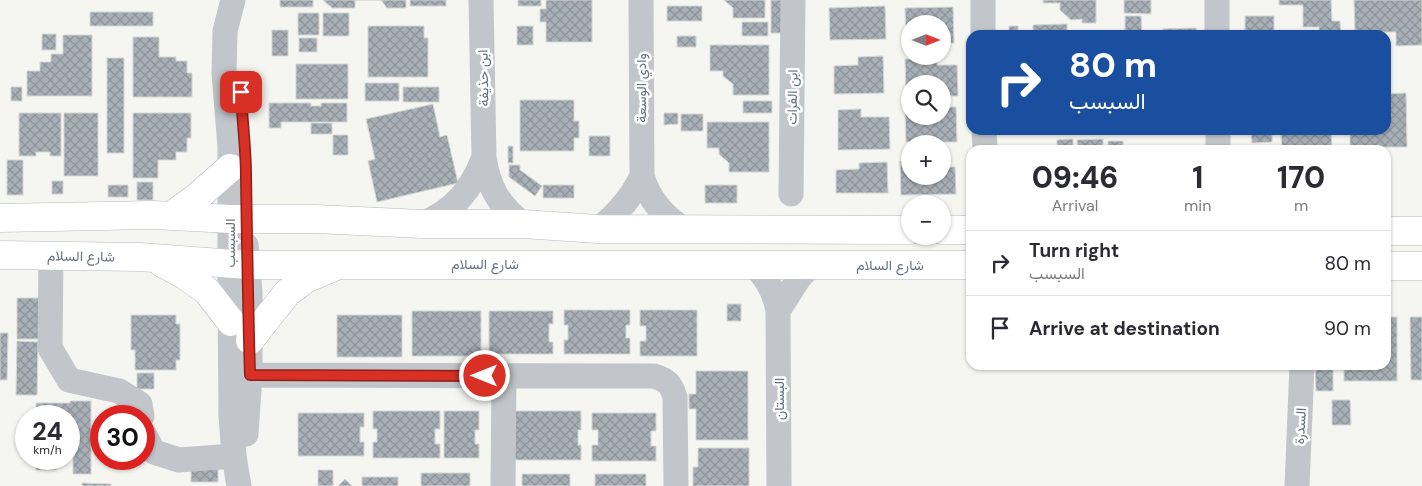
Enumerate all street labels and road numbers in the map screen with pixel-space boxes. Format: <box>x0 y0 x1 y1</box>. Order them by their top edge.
street label: ابن حذيفة <box>474 50 492 106</box>
street label: وادي الوسعة <box>632 53 653 123</box>
street label: ابن الفرات <box>783 69 801 125</box>
street label: السبسب <box>221 219 239 267</box>
street label: شارع السلام <box>47 246 115 268</box>
street label: شارع السلام <box>451 255 519 275</box>
street label: شارع السلام <box>856 256 924 276</box>
street label: البستان <box>770 378 788 420</box>
street label: السدرة <box>1290 407 1310 445</box>

